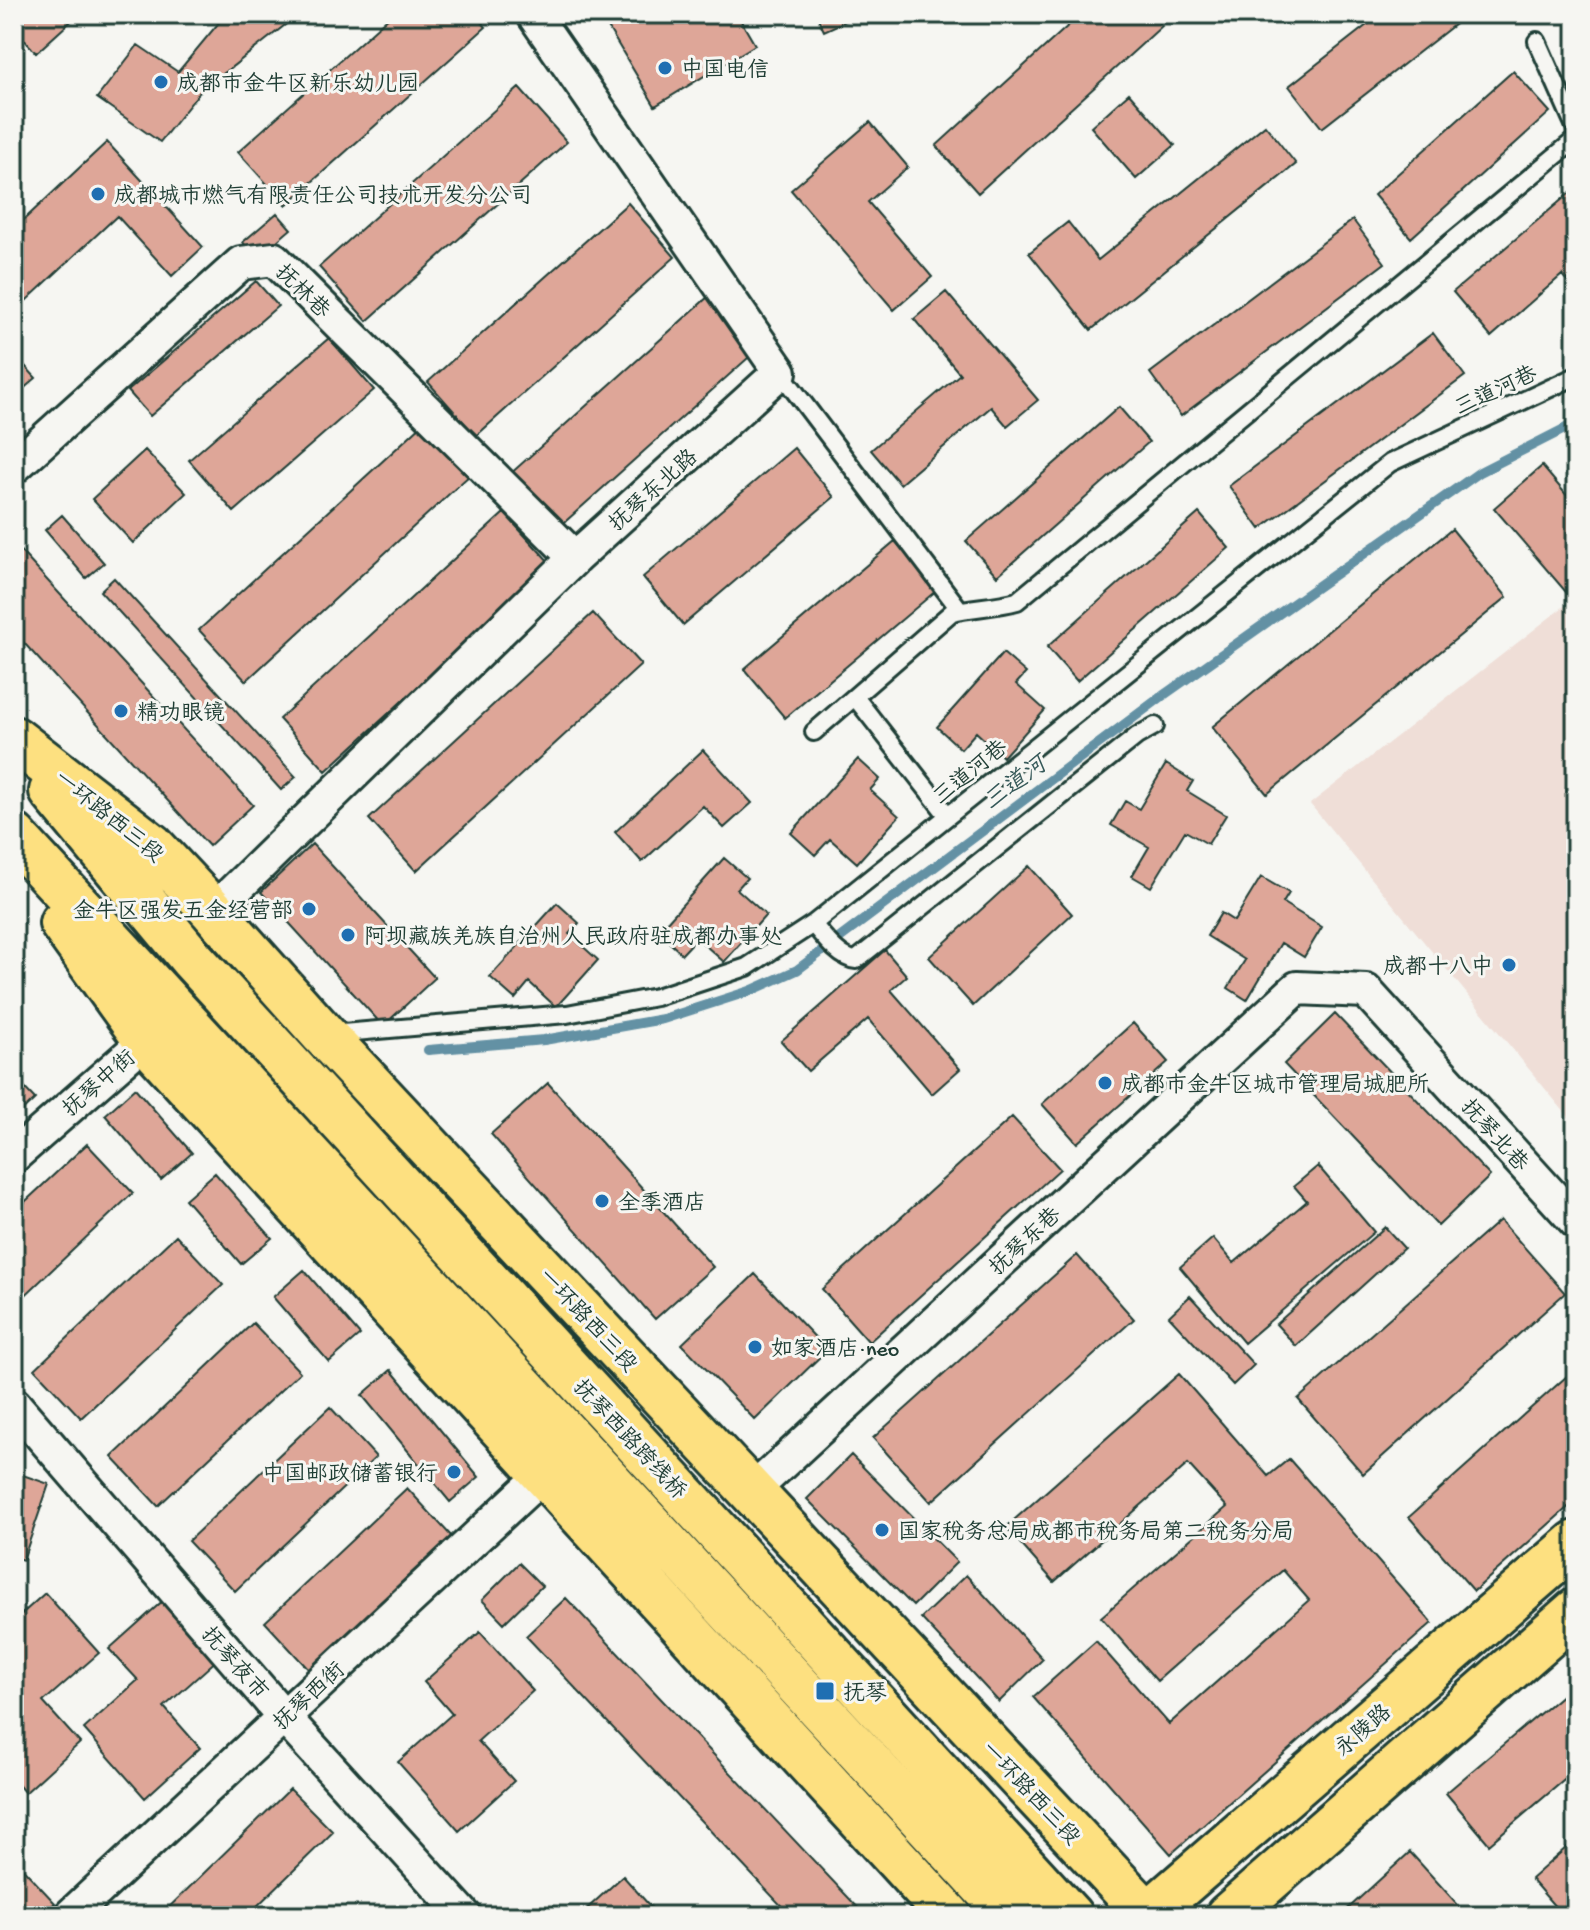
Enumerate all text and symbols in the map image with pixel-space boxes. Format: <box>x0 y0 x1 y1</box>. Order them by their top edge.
place label: 中国电信 <box>681 57 769 85</box>
marker: 中国电信 <box>656 59 674 77</box>
place label: 成都市金牛区新乐幼儿园 <box>177 71 419 99</box>
marker: 成都市金牛区新乐幼儿园 <box>152 73 170 91</box>
place label: 成都城市燃气有限责任公司技术开发分公司 <box>114 183 532 211</box>
marker: 成都城市燃气有限责任公司技术开发分公司 <box>89 185 107 203</box>
street label: 抚林巷 <box>268 259 335 325</box>
street label: 三道河巷 <box>1451 361 1542 423</box>
street label: 抚琴东北路 <box>604 444 704 538</box>
place label: 精功眼镜 <box>137 701 225 728</box>
marker: 精功眼镜 <box>112 702 130 720</box>
street label: 三道河巷 <box>929 736 1014 812</box>
water label: 三道河 <box>978 748 1057 818</box>
street label: 一环路西三段 <box>48 765 168 870</box>
place label: 金牛区强发五金经营部 <box>73 898 293 926</box>
marker: 金牛区强发五金经营部 <box>300 900 318 918</box>
place label: 阿坝藏族羌族自治州人民政府驻成都办事处 <box>364 924 782 952</box>
marker: 阿坝藏族羌族自治州人民政府驻成都办事处 <box>339 926 357 944</box>
place label: 成都十八中 <box>1383 954 1493 982</box>
marker: 成都十八中 <box>1500 956 1518 974</box>
street label: 抚琴中街 <box>58 1045 142 1124</box>
place label: 成都市金牛区城市管理局城肥所 <box>1121 1072 1429 1100</box>
marker: 成都市金牛区城市管理局城肥所 <box>1096 1074 1114 1092</box>
street label: 抚琴北巷 <box>1454 1095 1533 1178</box>
place label: 全季酒店 <box>618 1191 706 1218</box>
marker: 全季酒店 <box>593 1192 611 1210</box>
street label: 抚琴东巷 <box>985 1203 1068 1282</box>
street label: 一环路西三段 <box>532 1263 642 1379</box>
place label: 如家酒店·neo <box>771 1336 899 1364</box>
marker: 如家酒店·neo <box>746 1338 764 1356</box>
street label: 抚琴西路跨线桥 <box>566 1374 692 1506</box>
place label: 中国邮政储蓄银行 <box>262 1461 438 1489</box>
marker: 中国邮政储蓄银行 <box>445 1463 463 1481</box>
place label: 国家税务总局成都市税务局第二税务分局 <box>898 1519 1294 1547</box>
marker: 国家税务总局成都市税务局第二税务分局 <box>873 1521 891 1539</box>
street label: 抚琴夜市 <box>194 1622 272 1706</box>
street label: 抚琴西街 <box>269 1658 352 1737</box>
marker: 抚琴 <box>814 1680 836 1702</box>
place label: 抚琴 <box>843 1681 887 1708</box>
street label: 永陵路 <box>1330 1699 1398 1763</box>
street label: 一环路西三段 <box>975 1736 1085 1852</box>

